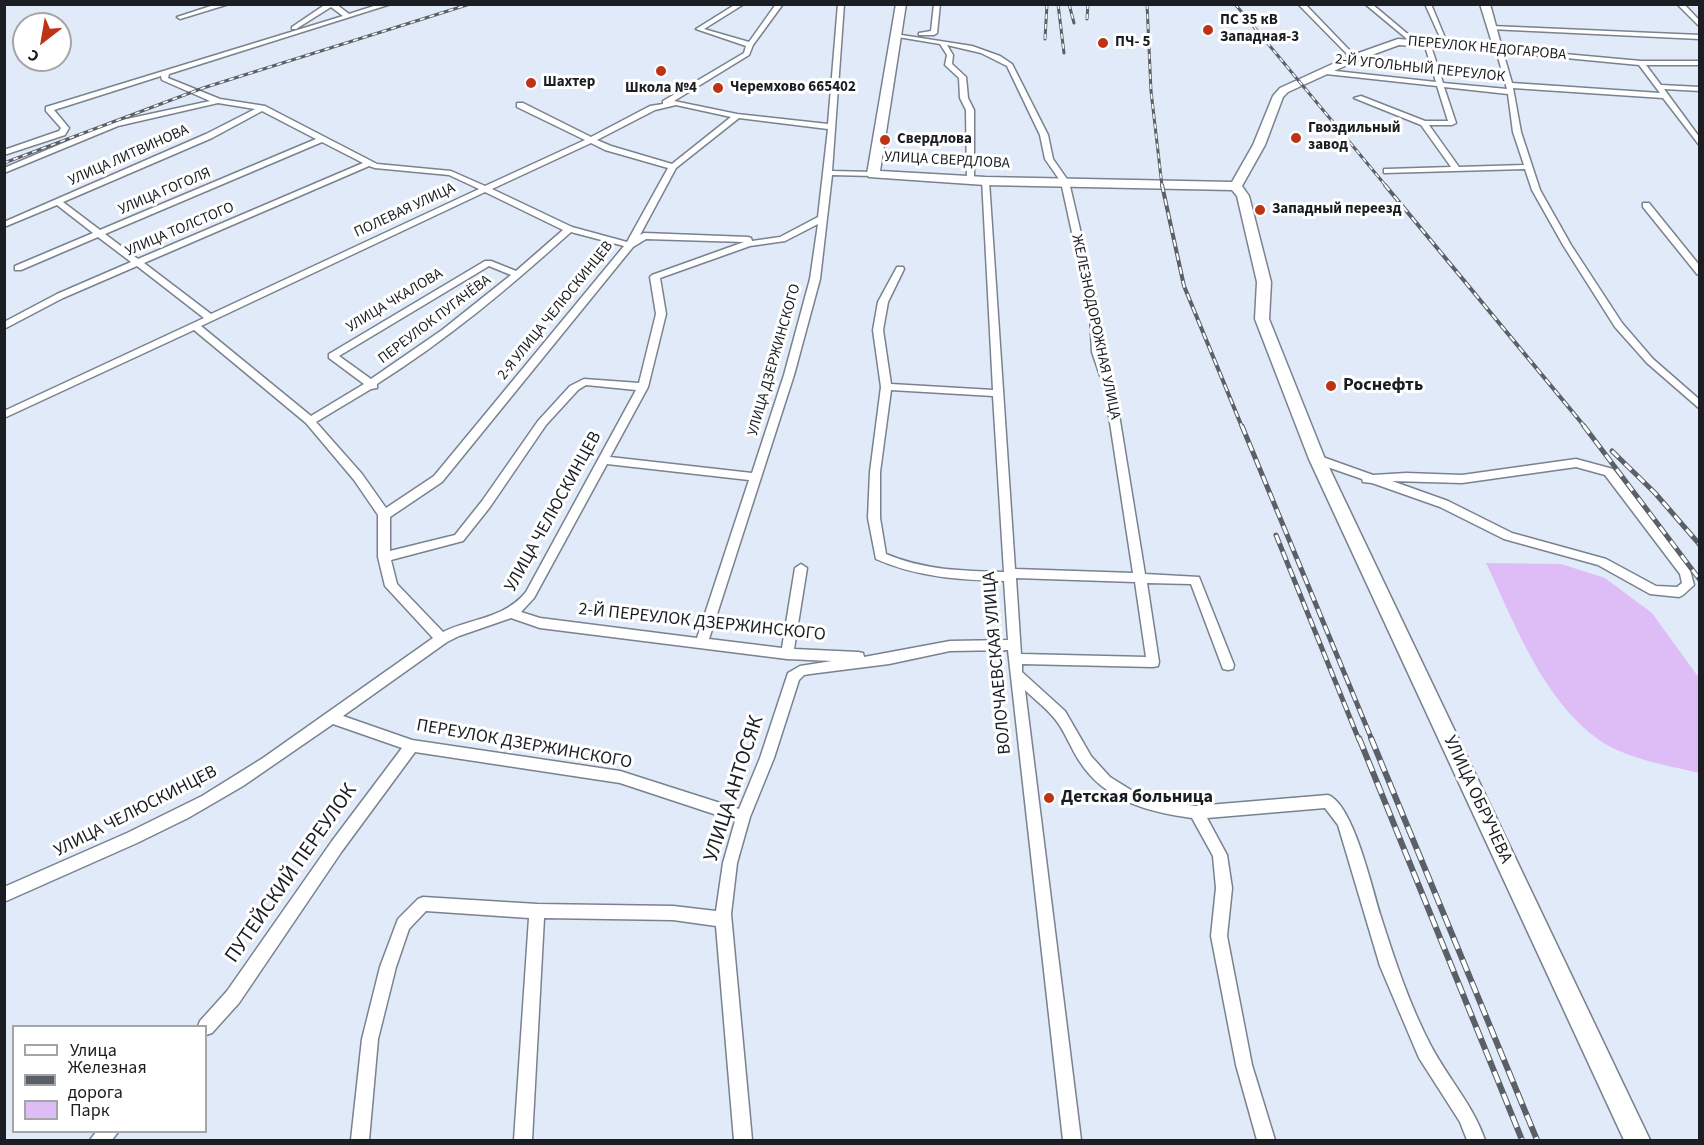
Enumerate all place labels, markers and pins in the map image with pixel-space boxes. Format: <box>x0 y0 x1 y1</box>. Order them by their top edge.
place label: ПС 35 кВ Западная-3 <box>1220 12 1299 47</box>
marker: ПС 35 кВ Западная-3 <box>1201 23 1215 37</box>
place label: ПЧ- 5 <box>1115 34 1150 52</box>
marker: ПЧ- 5 <box>1096 36 1110 50</box>
marker: Школа №4 <box>654 64 668 78</box>
place label: Шахтер <box>543 74 595 92</box>
marker: Шахтер <box>524 76 538 90</box>
place label: Черемхово 665402 <box>730 79 856 97</box>
place label: Школа №4 <box>625 80 697 98</box>
marker: Черемхово 665402 <box>711 81 725 95</box>
place label: Гвоздильный завод <box>1308 120 1401 155</box>
place label: Свердлова <box>897 131 972 149</box>
marker: Гвоздильный завод <box>1289 131 1303 145</box>
marker: Свердлова <box>878 133 892 147</box>
place label: Западный переезд <box>1272 201 1401 219</box>
marker: Западный переезд <box>1253 203 1267 217</box>
place label: Роснефть <box>1343 375 1423 397</box>
marker: Роснефть <box>1324 379 1338 393</box>
place label: Детская больница <box>1061 787 1213 809</box>
marker: Детская больница <box>1042 791 1056 805</box>

